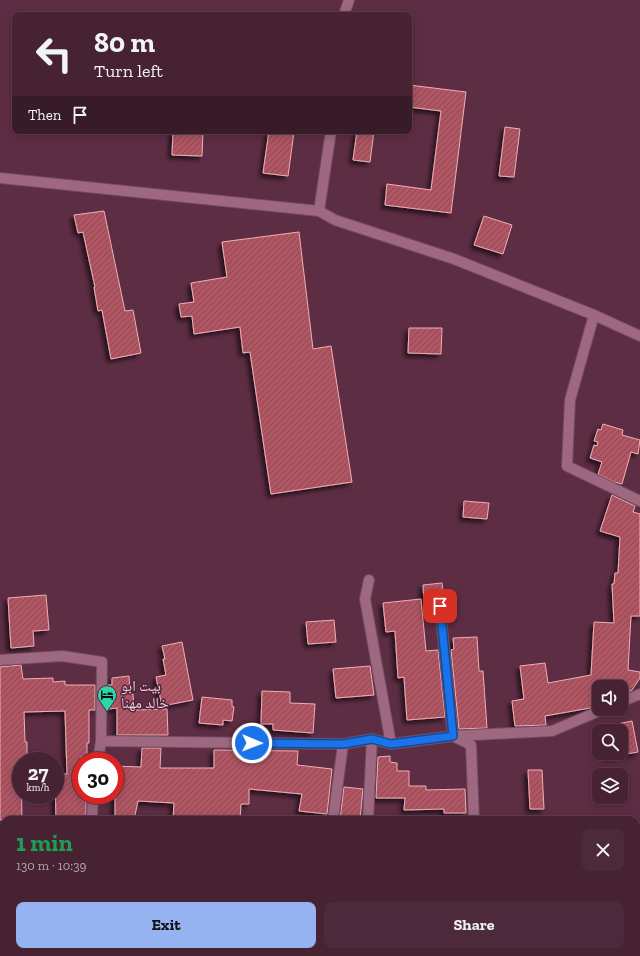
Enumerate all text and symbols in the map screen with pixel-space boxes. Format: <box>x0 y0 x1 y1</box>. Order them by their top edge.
text: 80 m <box>94 26 155 59</box>
icon: left <box>28 28 80 80</box>
text: Turn left <box>94 60 163 82</box>
icon: arrive <box>69 104 91 126</box>
text: Then <box>28 106 61 124</box>
pin <box>423 589 457 623</box>
icon: arrive <box>429 595 451 617</box>
place label: بيت ابو خالد مهنا <box>121 677 169 712</box>
map controls <box>592 680 628 804</box>
button: sound <box>592 680 628 716</box>
hotel icon: بيت ابو خالد مهنا <box>96 684 118 712</box>
position arrow <box>231 722 273 764</box>
button: search <box>592 724 628 760</box>
speed limit sign: 30 <box>72 752 124 804</box>
text: 27 <box>28 761 48 785</box>
button: layers <box>592 768 628 804</box>
text: km/h <box>27 782 49 794</box>
text: 1 min <box>16 828 73 857</box>
button: close <box>582 829 624 871</box>
text: 130 m · 10:39 <box>16 858 86 873</box>
button: Exit <box>16 902 316 948</box>
button: Share <box>324 902 624 948</box>

